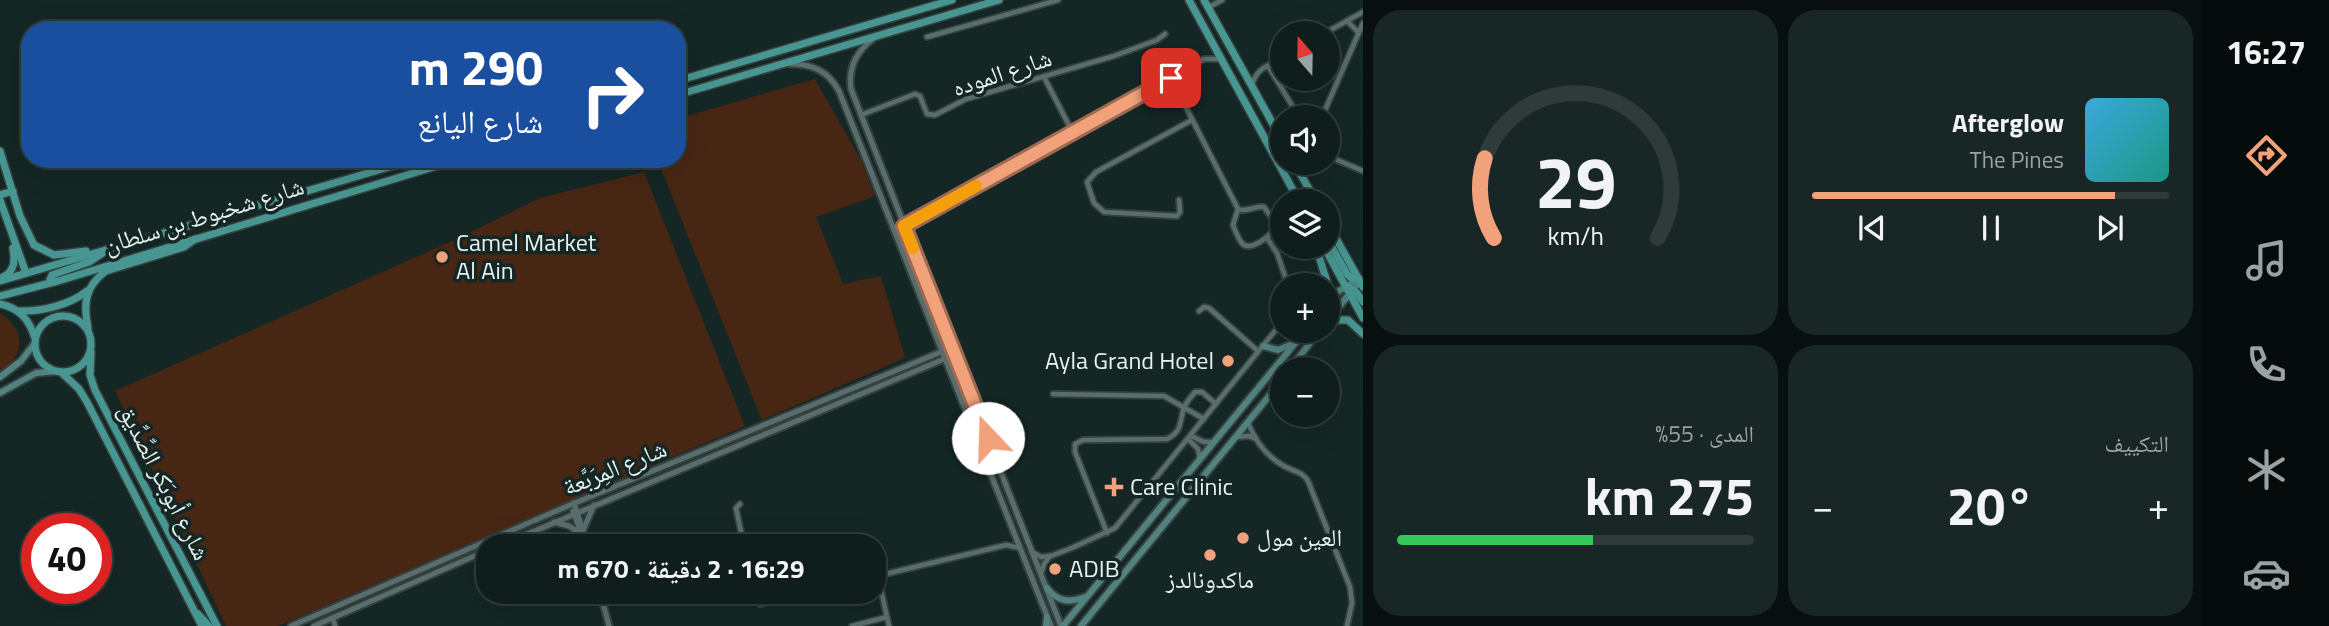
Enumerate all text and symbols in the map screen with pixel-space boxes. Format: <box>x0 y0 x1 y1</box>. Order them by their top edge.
north arrow <box>1270 21 1340 91</box>
map controls <box>1270 21 1340 427</box>
text: 16:27 <box>2226 28 2306 76</box>
text: 290 m <box>409 29 543 104</box>
street label: شارع الموده <box>947 39 1056 105</box>
pin <box>1141 48 1201 108</box>
icon: right <box>567 49 658 140</box>
icon: arrive <box>1152 59 1190 97</box>
text: شارع اليانع <box>417 97 543 145</box>
text: Afterglow <box>1952 103 2064 142</box>
button: sound <box>1270 105 1340 175</box>
text: 29 <box>1535 127 1616 237</box>
icon: directions <box>2242 131 2291 180</box>
text: The Pines <box>1970 142 2064 177</box>
street label: شارع شخبوط بن سلطان <box>99 167 308 263</box>
button: layers <box>1270 189 1340 259</box>
icon: previous <box>1853 209 1891 247</box>
icon: pause <box>1972 209 2010 247</box>
icon: next <box>2091 209 2129 247</box>
text: km/h <box>1547 217 1604 255</box>
place label: Camel Market Al Ain <box>456 224 597 288</box>
icon: music <box>2242 236 2291 285</box>
marker: Camel Market Al Ain <box>434 249 450 265</box>
button: + <box>1270 273 1340 343</box>
icon: phone <box>2242 340 2291 389</box>
place label: Ayla Grand Hotel <box>1045 342 1214 378</box>
marker: Ayla Grand Hotel <box>1220 353 1236 369</box>
button: − <box>1270 357 1340 427</box>
street label: شارع أبوبَكر الصِّدِّيق <box>110 397 220 566</box>
position arrow <box>951 401 1025 475</box>
text: المدى · 55% <box>1655 416 1754 451</box>
text: التكييف <box>2104 426 2169 461</box>
street label: شارع المِرَبَّعة <box>557 430 672 504</box>
icon: climate <box>2242 445 2291 494</box>
text: 275 km <box>1585 456 1754 535</box>
text: 20° <box>1947 466 2034 545</box>
place label: Care Clinic <box>1130 468 1233 504</box>
marker: Care Clinic <box>1104 477 1124 497</box>
text: − <box>1812 477 1833 535</box>
text: + <box>2148 477 2169 535</box>
speed limit sign: 40 <box>21 513 112 604</box>
place label: العين مول <box>1257 519 1342 555</box>
marker: العين مول <box>1235 530 1251 546</box>
marker: ماكدونالدز <box>1202 547 1218 563</box>
text: 16:29 · 2 دقيقة · 670 m <box>557 549 805 588</box>
icon: car <box>2242 549 2291 598</box>
place label: ADIB <box>1069 550 1119 586</box>
marker: ADIB <box>1047 561 1063 577</box>
place label: ماكدونالدز <box>1165 561 1254 597</box>

